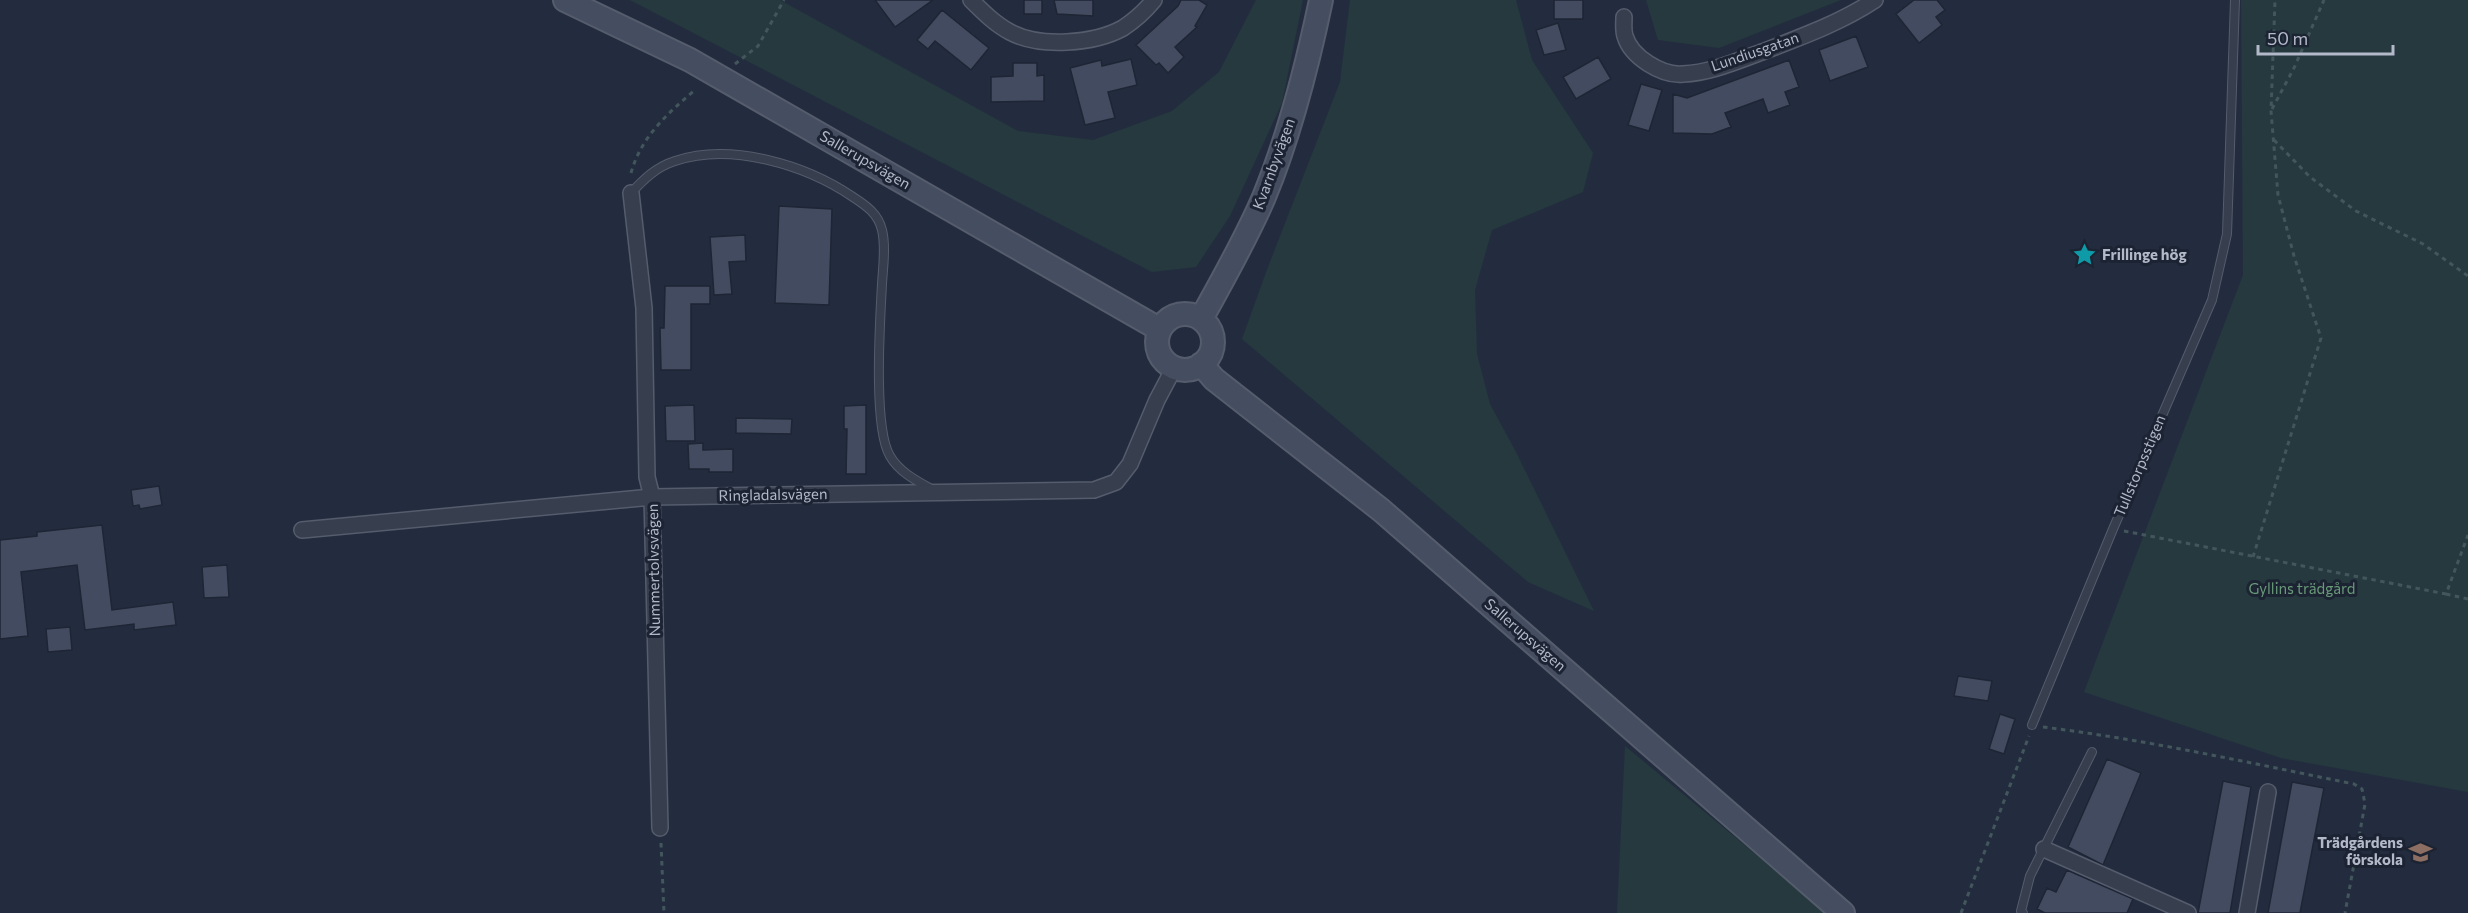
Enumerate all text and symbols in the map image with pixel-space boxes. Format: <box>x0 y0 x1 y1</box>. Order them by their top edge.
scale bar <box>2258 18 2393 56</box>
text: 50 m <box>2267 27 2308 49</box>
street label: Lundiusgatan <box>1708 28 1801 74</box>
street label: Kvarnbyvägen <box>1248 116 1298 212</box>
street label: Sallerupsvägen <box>817 126 914 192</box>
place icon: Frillinge hög <box>2071 242 2097 268</box>
place label: Frillinge hög <box>2102 245 2187 263</box>
street label: Tullstorpsstigen <box>2110 412 2169 519</box>
street label: Ringladalsvägen <box>718 484 828 504</box>
street label: Nummertolvsvägen <box>643 504 663 637</box>
park label: Gyllins trädgård <box>2249 579 2355 597</box>
street label: Sallerupsvägen <box>1481 594 1570 674</box>
place label: Trädgårdens förskola <box>2317 833 2403 868</box>
school or university icon: Trädgårdens förskola <box>2408 839 2434 865</box>

